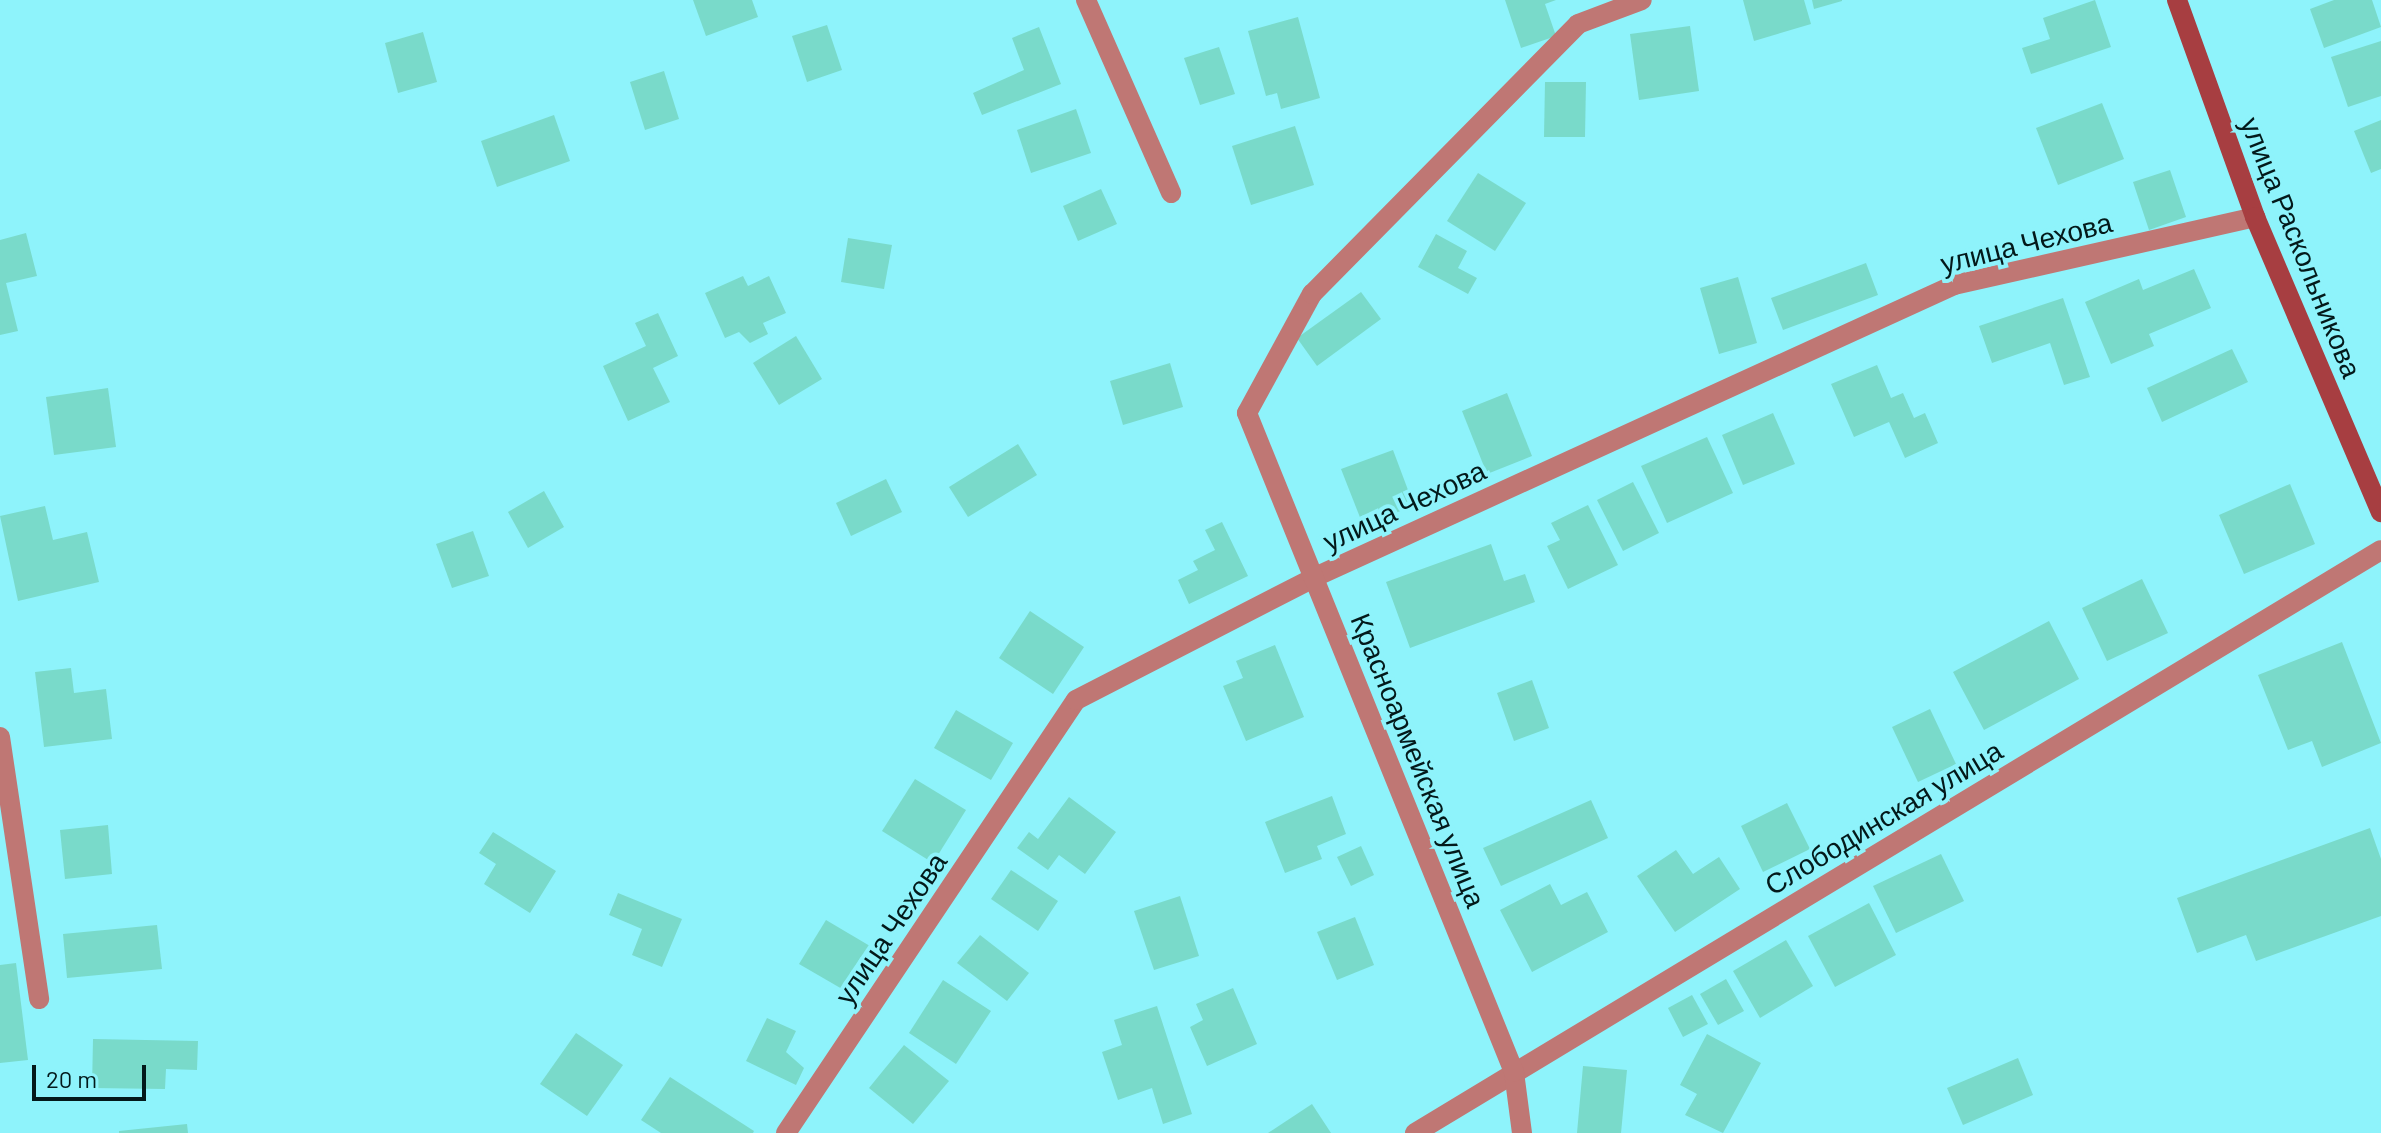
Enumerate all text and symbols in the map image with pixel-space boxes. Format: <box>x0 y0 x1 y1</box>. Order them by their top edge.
street label: улица Раскольникова <box>2234 112 2370 382</box>
street label: улица Чехова <box>1937 204 2115 280</box>
street label: улица Чехова <box>1317 453 1491 557</box>
street label: Красноармейская улица <box>1345 608 1493 912</box>
street label: Слободинская улица <box>1758 733 2008 901</box>
street label: улица Чехова <box>827 846 953 1010</box>
scale bar <box>36 1049 150 1099</box>
text: 20 m <box>46 1064 97 1093</box>

